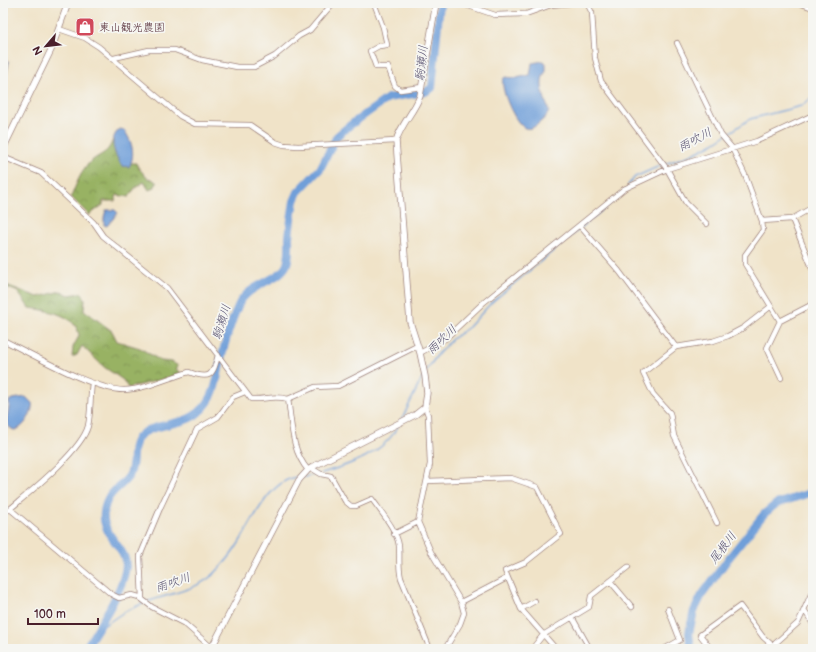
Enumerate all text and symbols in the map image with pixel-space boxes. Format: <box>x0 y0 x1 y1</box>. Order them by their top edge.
shop icon: 東山観光農園 <box>74 16 96 38</box>
place label: 東山観光農園 <box>99 21 165 34</box>
north arrow <box>26 26 66 66</box>
text: N <box>30 44 45 57</box>
water label: 駒瀬川 <box>413 44 431 82</box>
water label: 雨吹川 <box>676 125 714 155</box>
water label: 駒瀬川 <box>210 303 234 341</box>
water label: 雨吹川 <box>424 322 460 358</box>
water label: 尾根川 <box>706 529 740 567</box>
water label: 雨吹川 <box>154 570 192 596</box>
scale bar <box>28 600 98 626</box>
text: 100 m <box>34 607 66 622</box>

